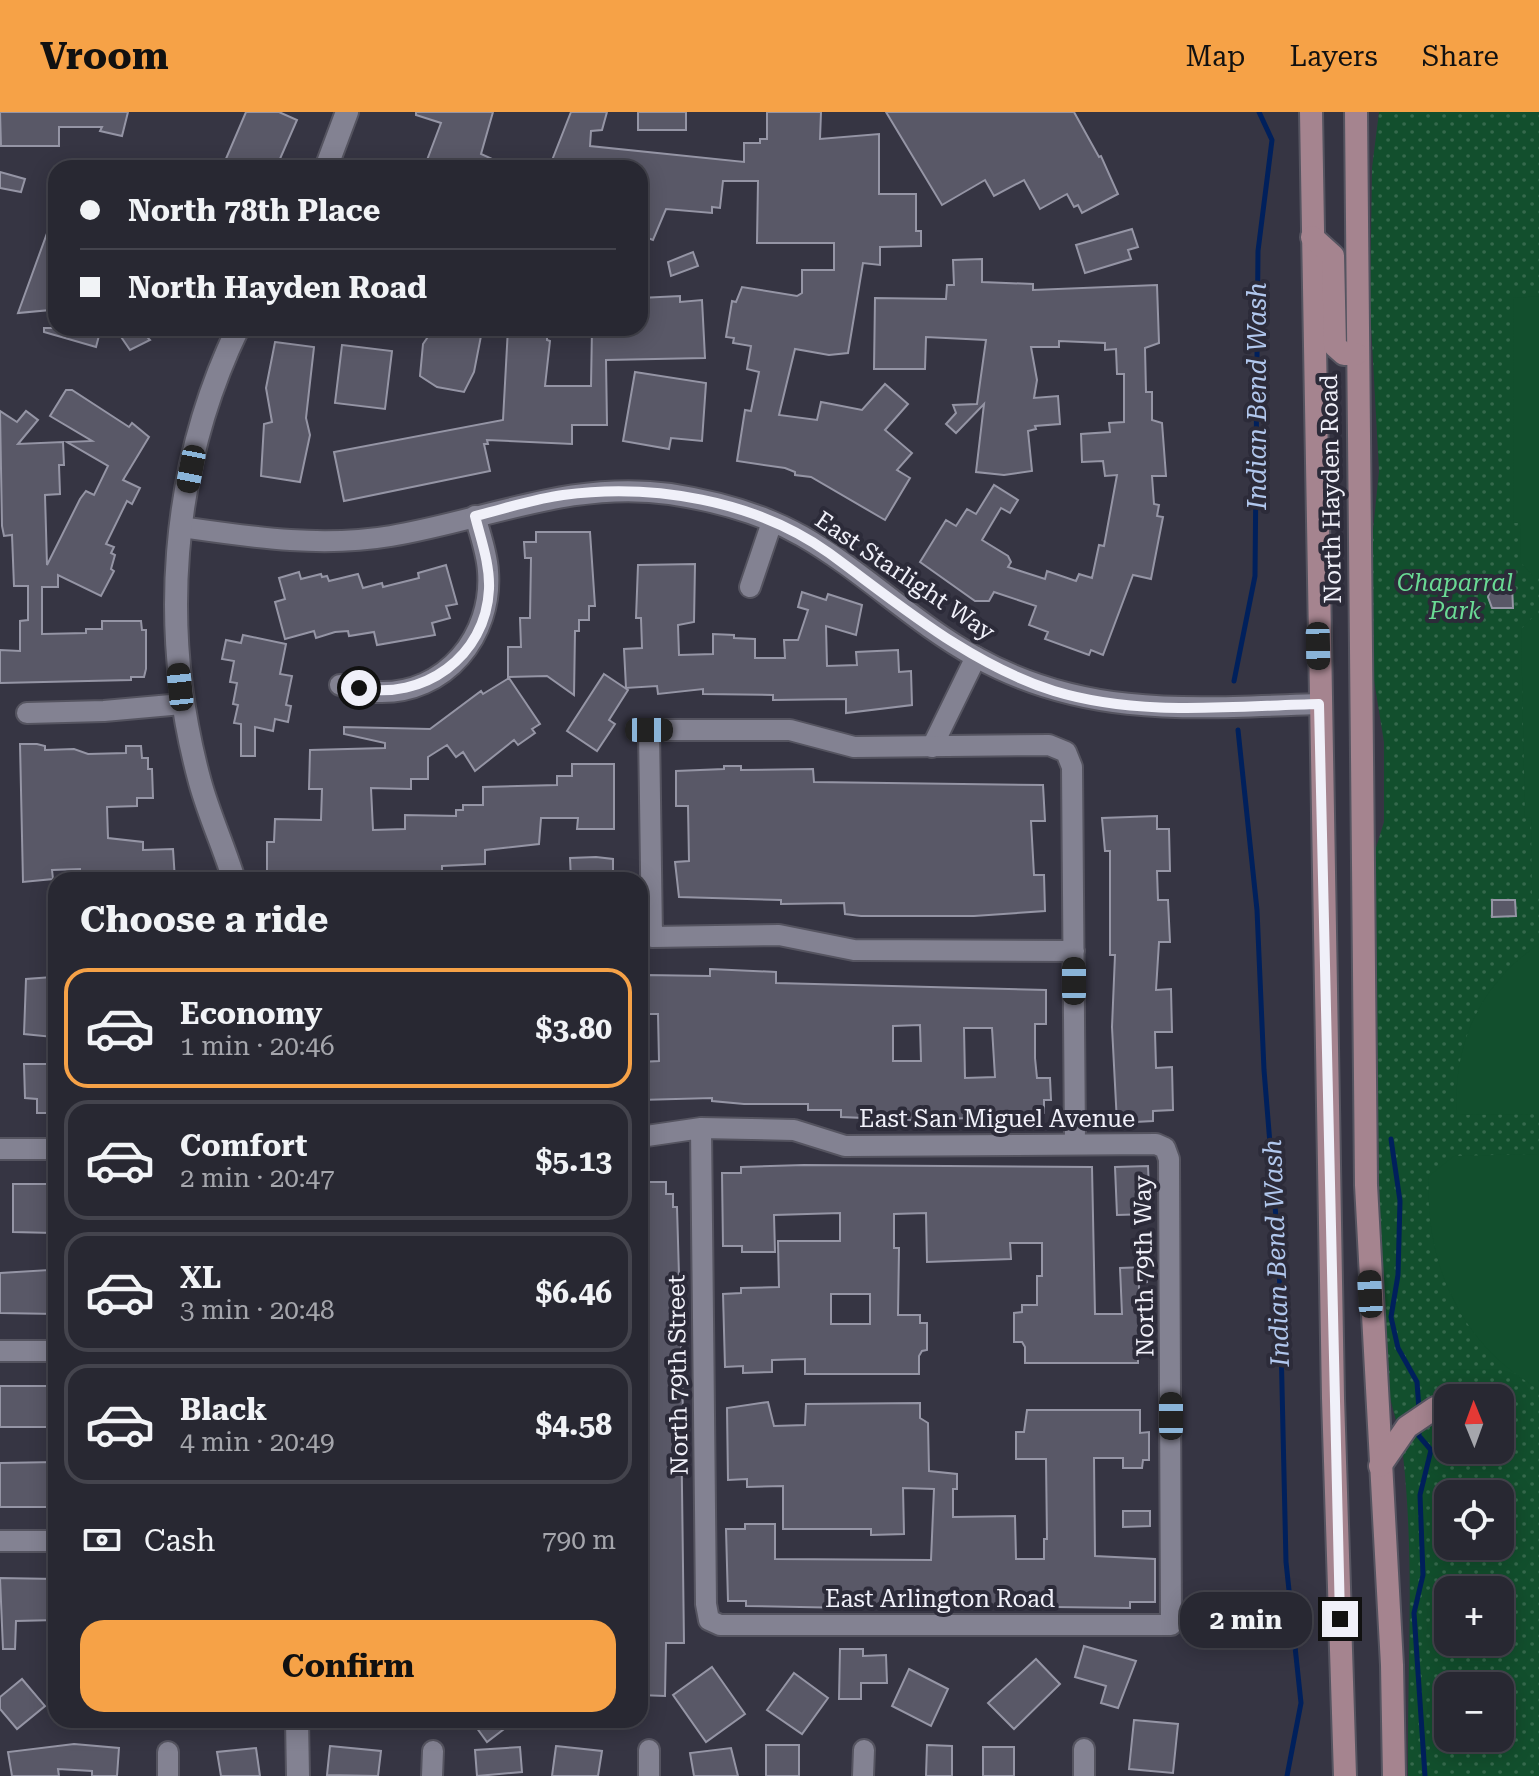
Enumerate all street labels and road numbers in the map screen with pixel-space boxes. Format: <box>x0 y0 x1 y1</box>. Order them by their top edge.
street label: North Hayden Road <box>1315 374 1347 604</box>
street label: East Starlight Way <box>810 505 1001 647</box>
street label: East San Miguel Avenue <box>859 1105 1135 1133</box>
street label: North 79th Way <box>1128 1174 1160 1357</box>
street label: North 79th Street <box>662 1274 694 1476</box>
street label: East Arlington Road <box>825 1585 1055 1613</box>

